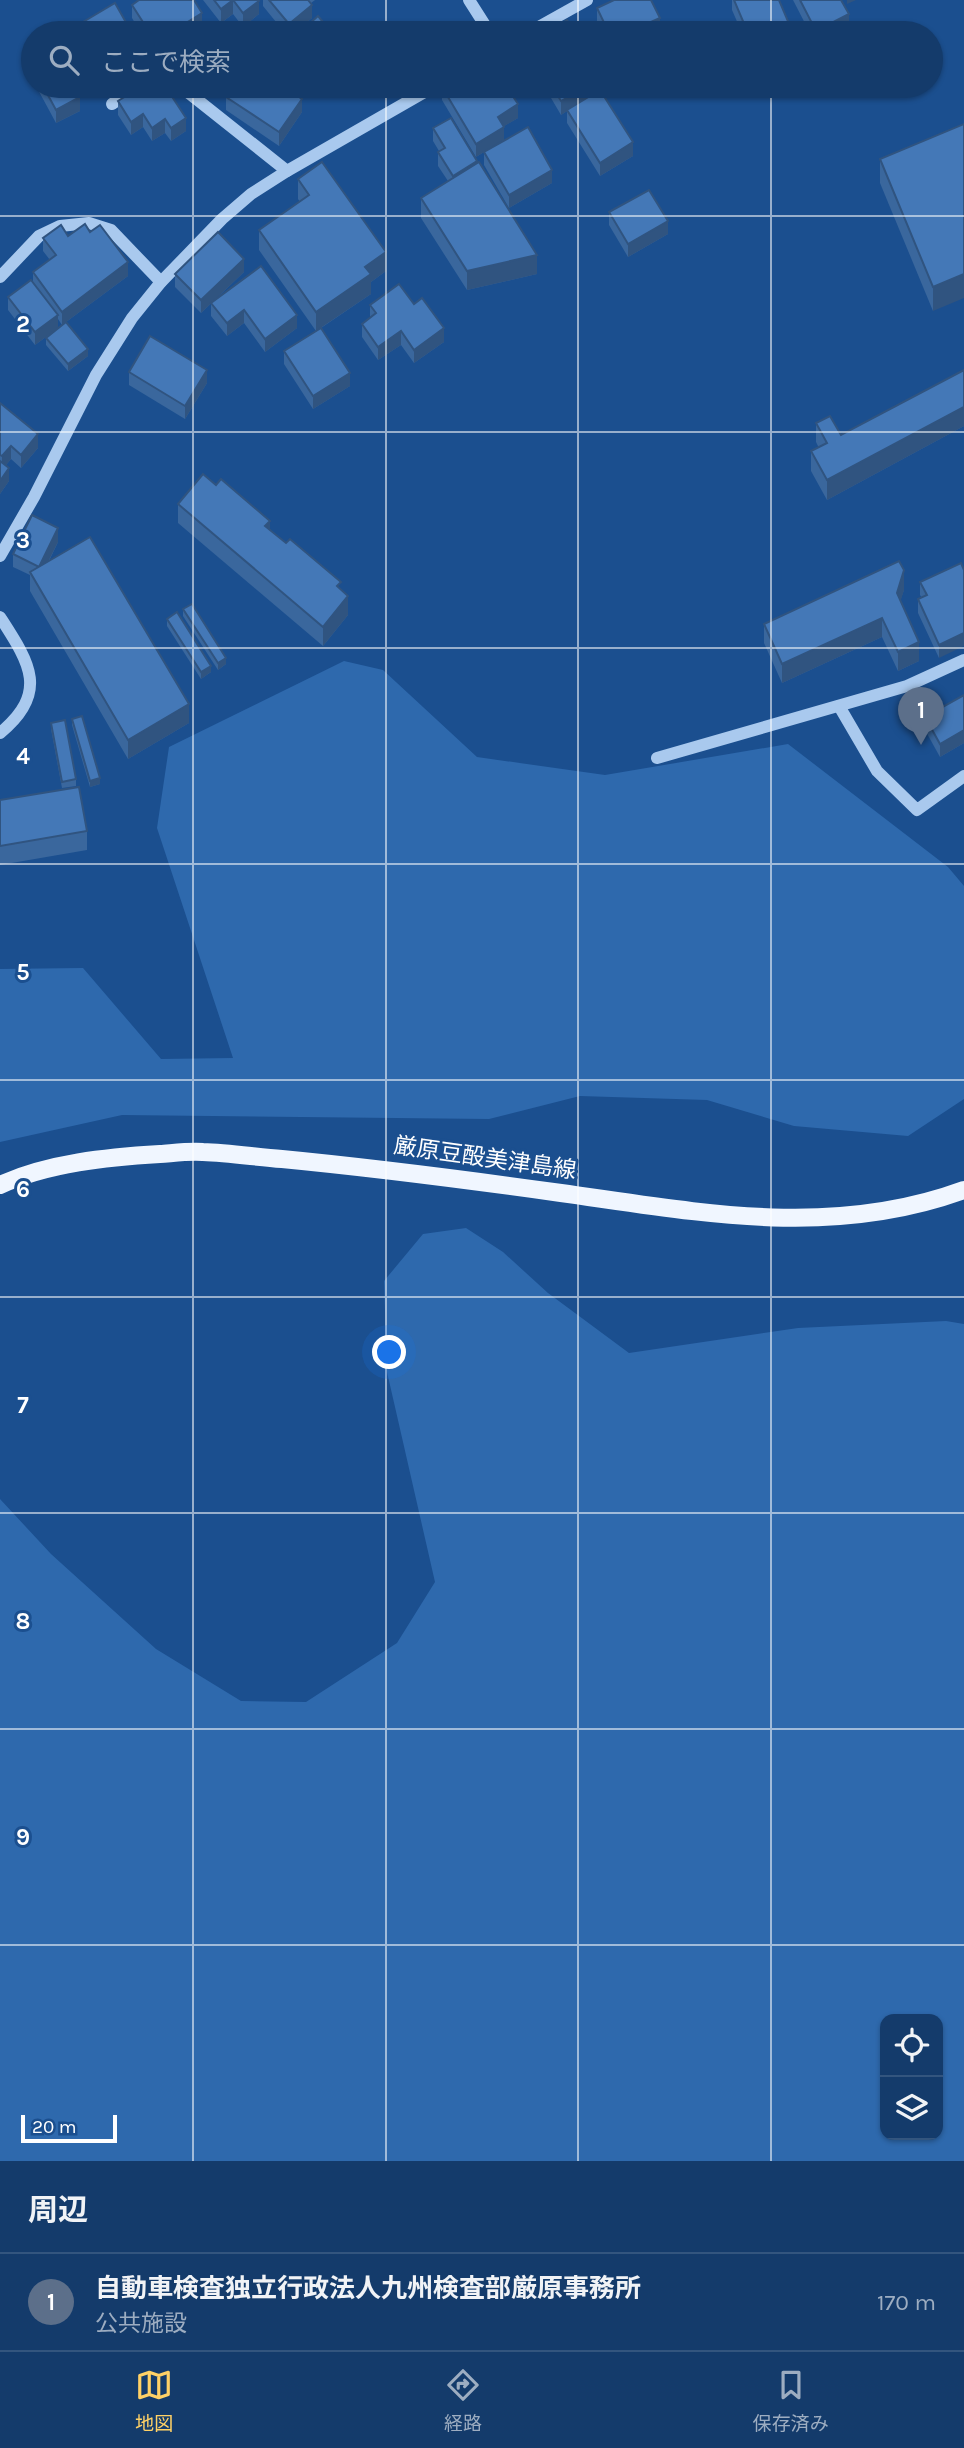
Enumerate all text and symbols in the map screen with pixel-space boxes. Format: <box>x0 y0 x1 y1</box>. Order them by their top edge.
search box <box>21 21 943 98</box>
icon: search <box>45 41 83 79</box>
text: ここで検索 <box>101 47 231 78</box>
text: 2 <box>16 311 30 338</box>
text: 3 <box>16 527 30 554</box>
pin: 1 <box>898 687 944 745</box>
text: 4 <box>16 743 30 770</box>
text: 5 <box>16 959 30 986</box>
street label: 厳原豆酘美津島線 <box>392 1132 578 1184</box>
text: 6 <box>16 1176 30 1203</box>
your location <box>372 1335 406 1369</box>
text: 7 <box>17 1392 29 1419</box>
text: 8 <box>16 1608 30 1635</box>
text: 9 <box>16 1824 30 1851</box>
map controls <box>880 2014 943 2140</box>
button: locate <box>880 2014 943 2077</box>
button: layers <box>880 2077 943 2140</box>
scale bar <box>21 2112 117 2144</box>
text: 20 m <box>32 2116 77 2138</box>
text: 周辺 <box>28 2192 88 2228</box>
text: 自動車検査独立行政法人九州検査部厳原事務所 <box>95 2273 641 2304</box>
text: 1 <box>47 2289 55 2316</box>
text: 170 m <box>877 2289 936 2316</box>
text: 公共施設 <box>95 2310 187 2337</box>
tab: 地図 <box>135 2366 173 2435</box>
tab: 経路 <box>444 2366 482 2435</box>
tab: 保存済み <box>753 2366 829 2435</box>

